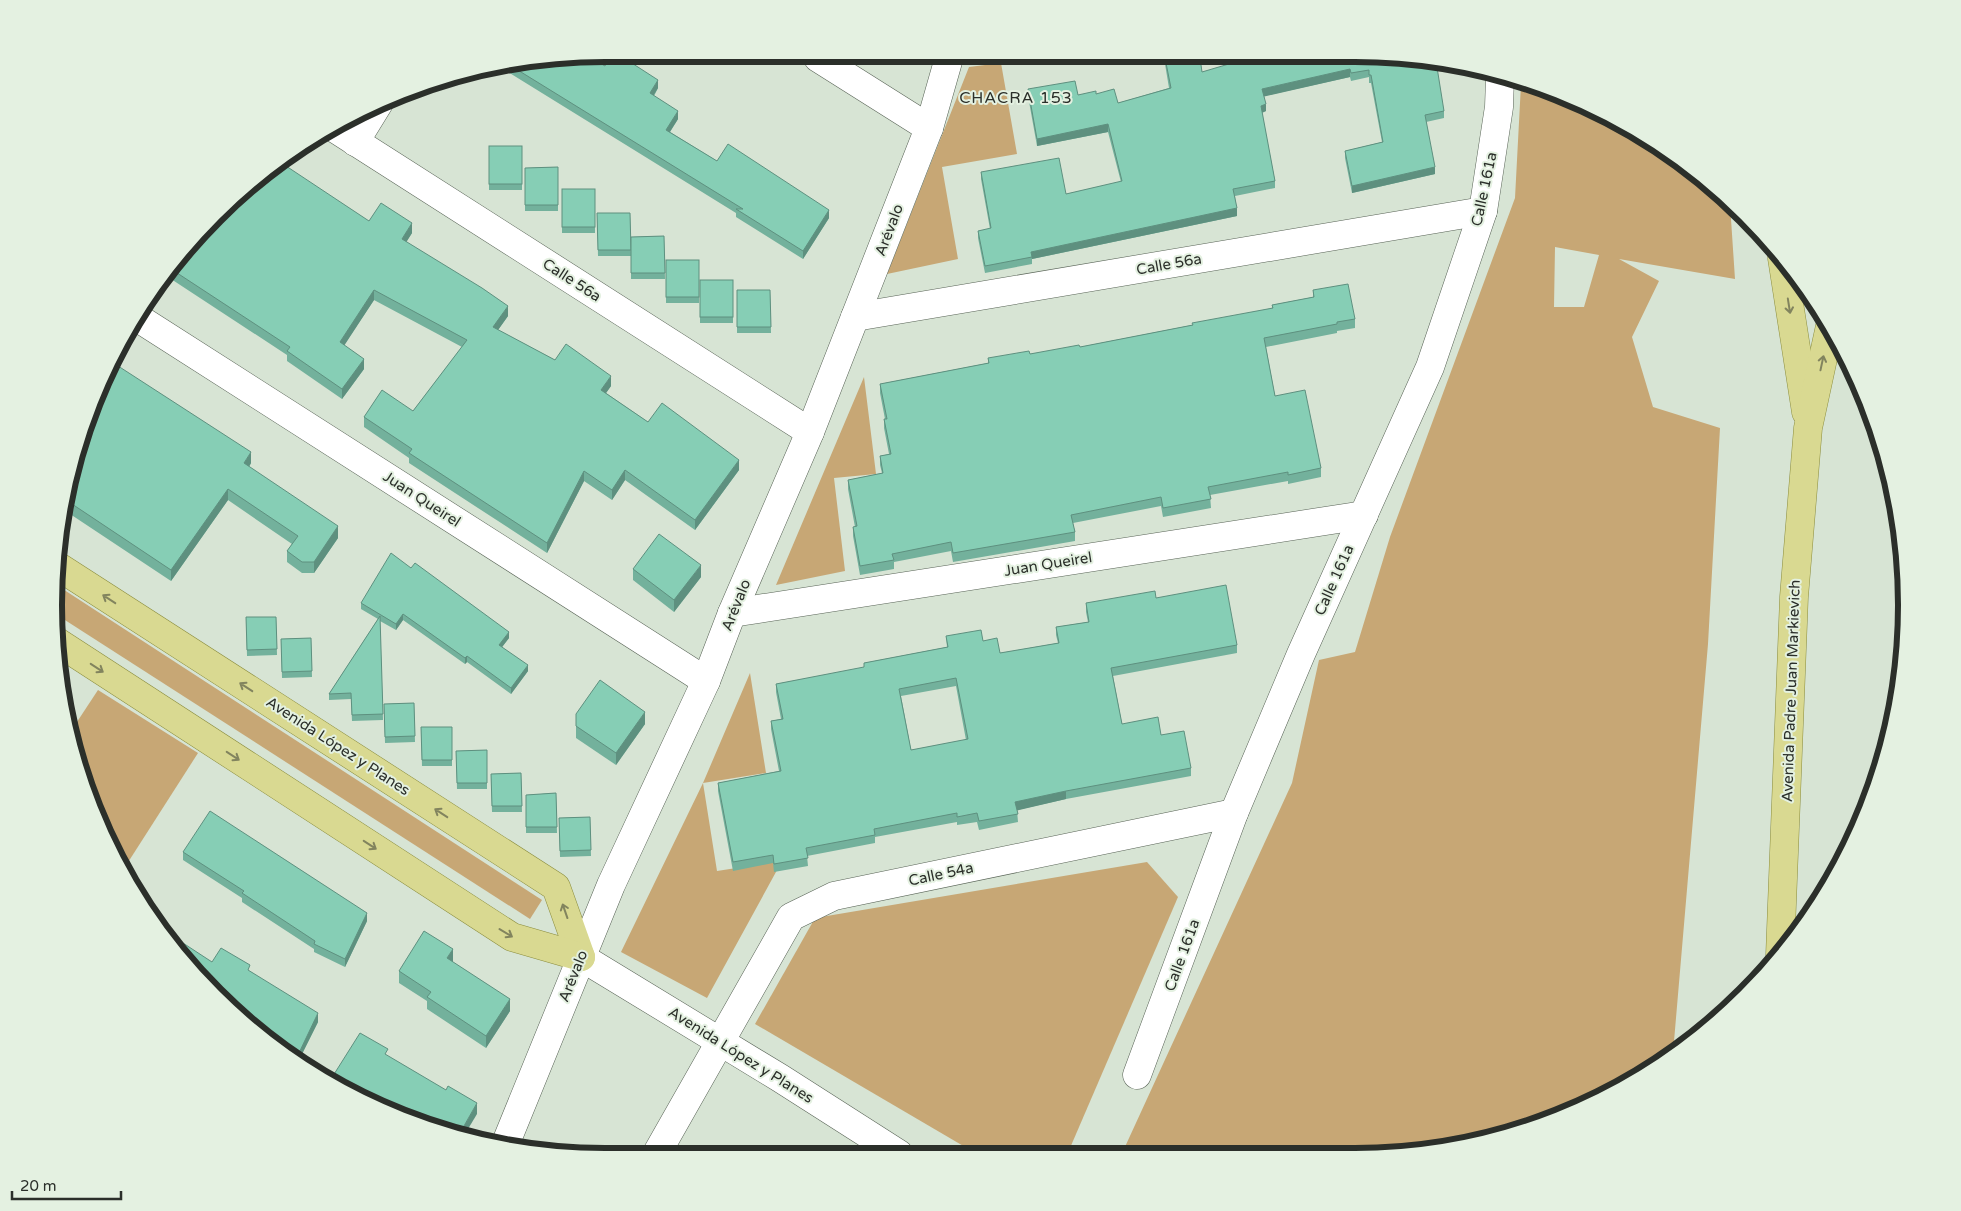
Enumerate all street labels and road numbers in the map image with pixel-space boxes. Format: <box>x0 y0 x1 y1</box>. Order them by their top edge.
street label: Calle 161a <box>1467 150 1501 228</box>
street label: Arévalo <box>871 201 907 259</box>
street label: Calle 56a <box>1135 249 1203 279</box>
street label: Calle 56a <box>539 254 605 306</box>
street label: Juan Queirel <box>380 467 464 531</box>
street label: Calle 161a <box>1310 542 1358 618</box>
street label: Juan Queirel <box>1003 548 1093 580</box>
street label: Arévalo <box>718 577 754 633</box>
street label: Avenida Padre Juan Markievich <box>1778 579 1804 803</box>
street label: Avenida López y Planes <box>263 693 413 799</box>
street label: Calle 54a <box>907 858 975 890</box>
street label: Calle 161a <box>1161 916 1203 994</box>
street label: Arévalo <box>555 948 591 1004</box>
street label: Avenida López y Planes <box>665 1003 817 1107</box>

